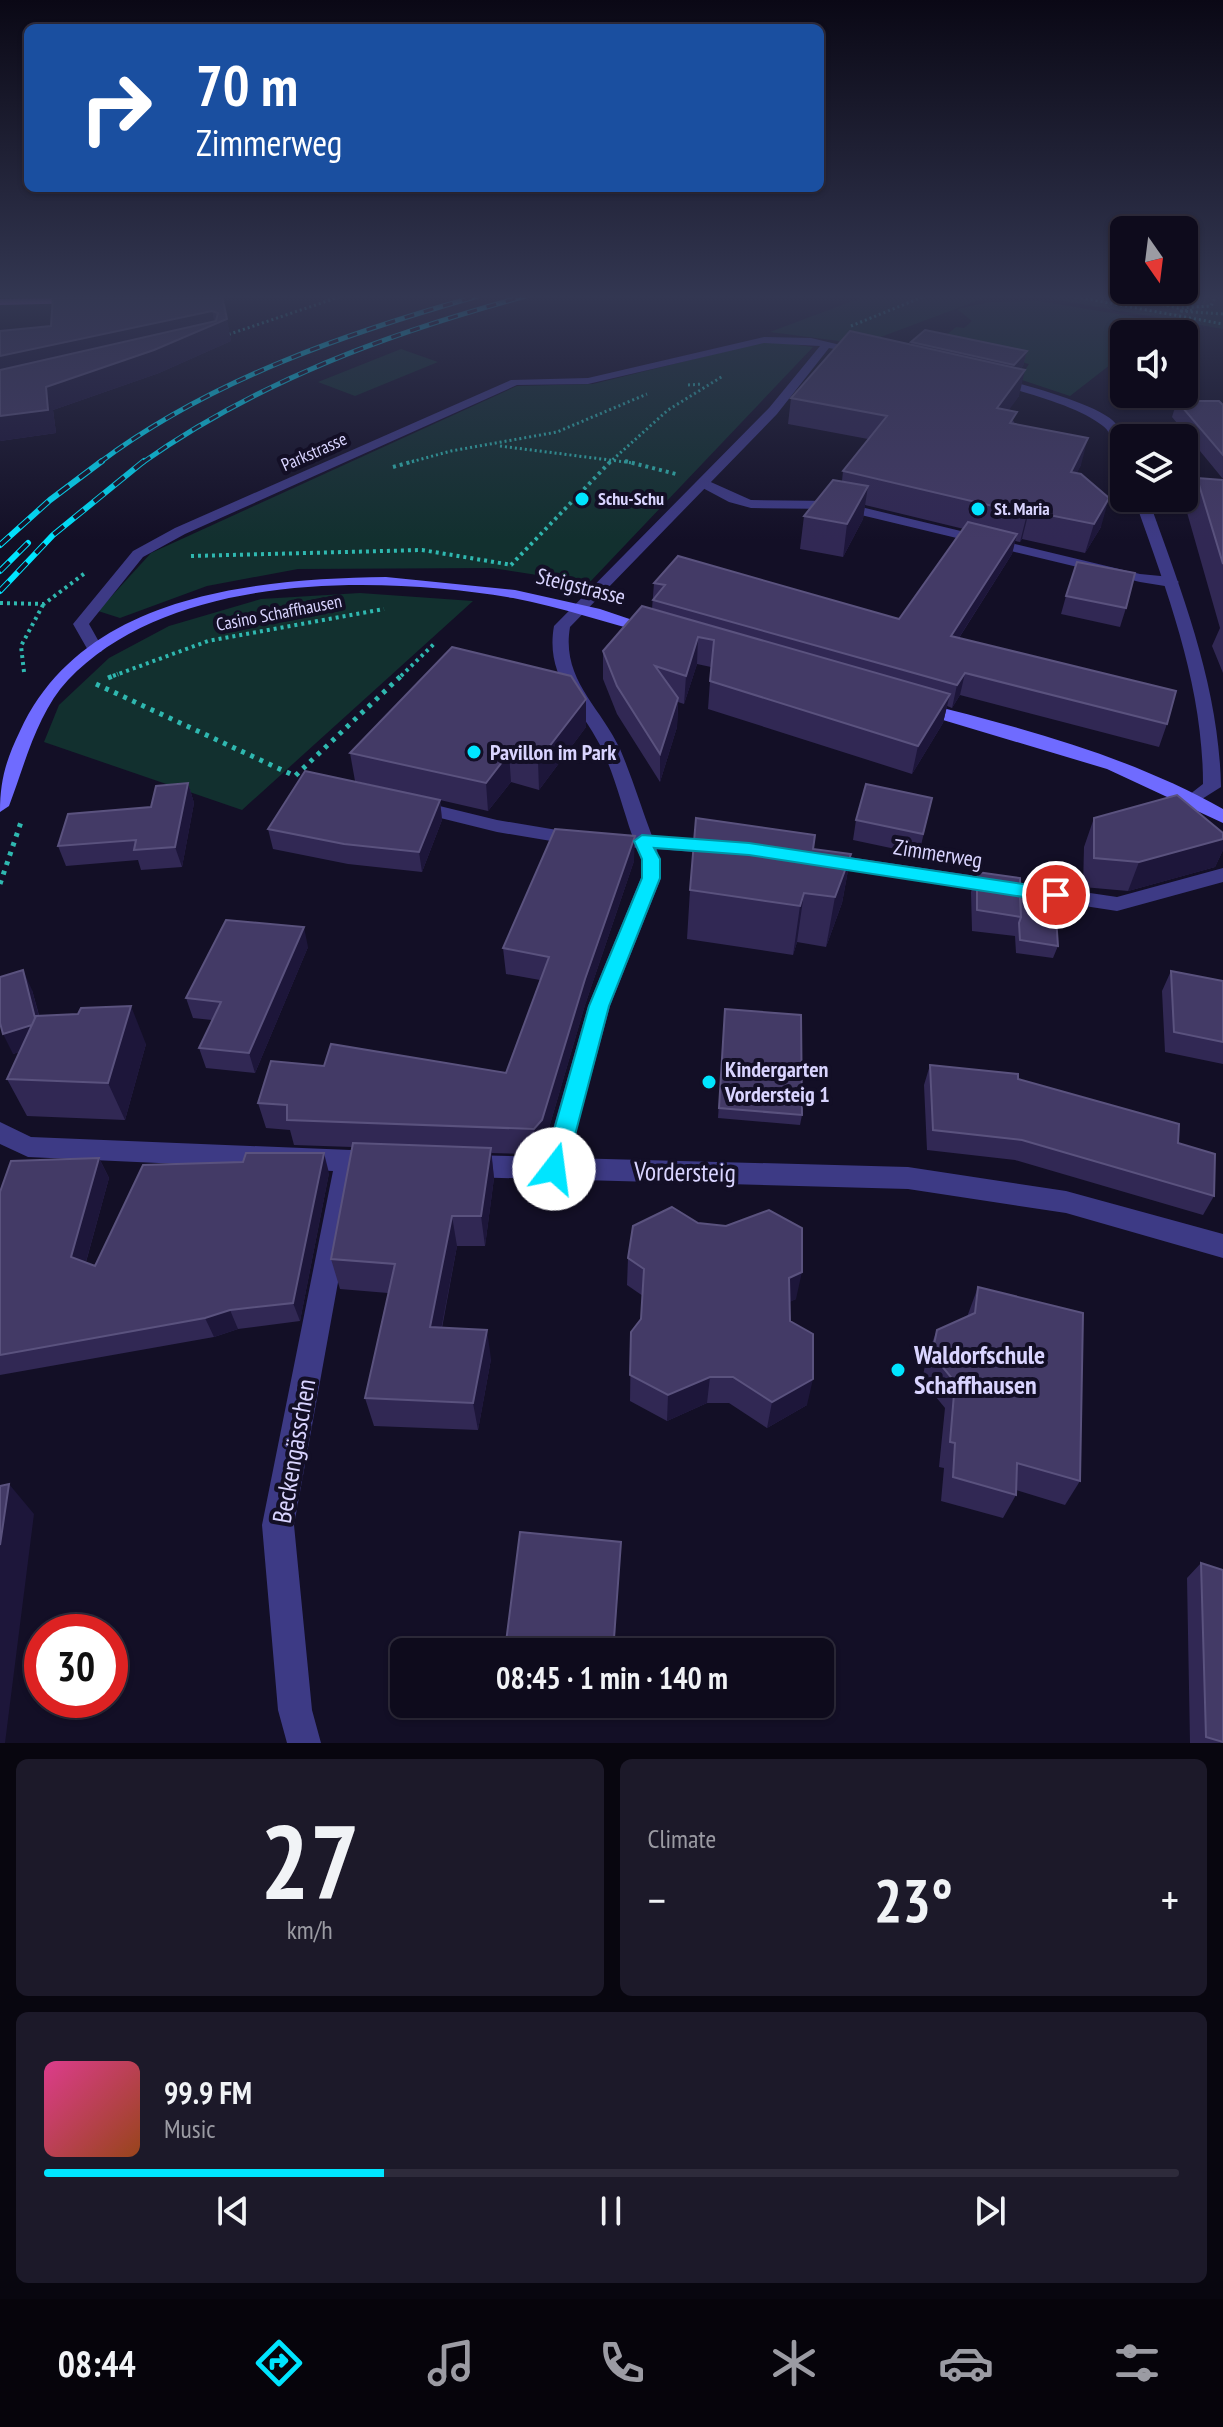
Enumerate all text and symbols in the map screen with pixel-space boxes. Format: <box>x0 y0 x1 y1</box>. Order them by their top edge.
text: 70 m <box>196 49 298 121</box>
icon: right <box>64 56 168 160</box>
text: Zimmerweg <box>196 119 342 166</box>
north arrow <box>1110 216 1198 304</box>
map controls <box>1110 216 1198 512</box>
button: sound <box>1110 320 1198 408</box>
button: layers <box>1110 424 1198 512</box>
street label: Parkstrasse <box>277 427 350 476</box>
place label: Schu-Schu <box>598 487 664 510</box>
marker: Schu-Schu <box>573 490 591 508</box>
place label: St. Maria <box>994 497 1050 520</box>
marker: St. Maria <box>969 500 987 518</box>
street label: Steigstrasse <box>533 561 629 611</box>
street label: Casino Schaffhausen <box>214 589 344 636</box>
place label: Pavillon im Park <box>490 738 617 766</box>
marker: Pavillon im Park <box>465 743 483 761</box>
street label: Zimmerweg <box>892 832 984 874</box>
pin <box>1022 861 1090 929</box>
icon: arrive <box>1034 873 1078 917</box>
place label: Kindergarten Vordersteig 1 <box>724 1055 830 1108</box>
marker: Kindergarten Vordersteig 1 <box>700 1073 718 1091</box>
position arrow <box>512 1127 596 1211</box>
street label: Vordersteig <box>633 1154 736 1189</box>
place label: Waldorfschule Schaffhausen <box>913 1338 1045 1401</box>
marker: Waldorfschule Schaffhausen <box>889 1361 907 1379</box>
street label: Beckengässchen <box>265 1376 322 1526</box>
speed limit sign: 30 <box>24 1614 128 1718</box>
text: 08:45 · 1 min · 140 m <box>496 1658 728 1697</box>
text: 27 <box>260 1793 359 1928</box>
text: Climate <box>648 1822 716 1855</box>
text: 23° <box>874 1861 953 1939</box>
text: − <box>648 1871 666 1928</box>
text: + <box>1161 1871 1179 1928</box>
text: km/h <box>287 1913 333 1946</box>
text: 99.9 FM <box>164 2073 252 2112</box>
text: Music <box>164 2112 216 2145</box>
icon: previous <box>211 2189 255 2233</box>
icon: pause <box>589 2189 633 2233</box>
icon: next <box>968 2189 1012 2233</box>
icon: directions <box>251 2335 307 2391</box>
icon: music <box>423 2335 479 2391</box>
icon: phone <box>594 2335 650 2391</box>
icon: climate <box>766 2335 822 2391</box>
icon: car <box>938 2335 994 2391</box>
icon: filters <box>1109 2335 1165 2391</box>
text: 08:44 <box>58 2340 136 2387</box>

